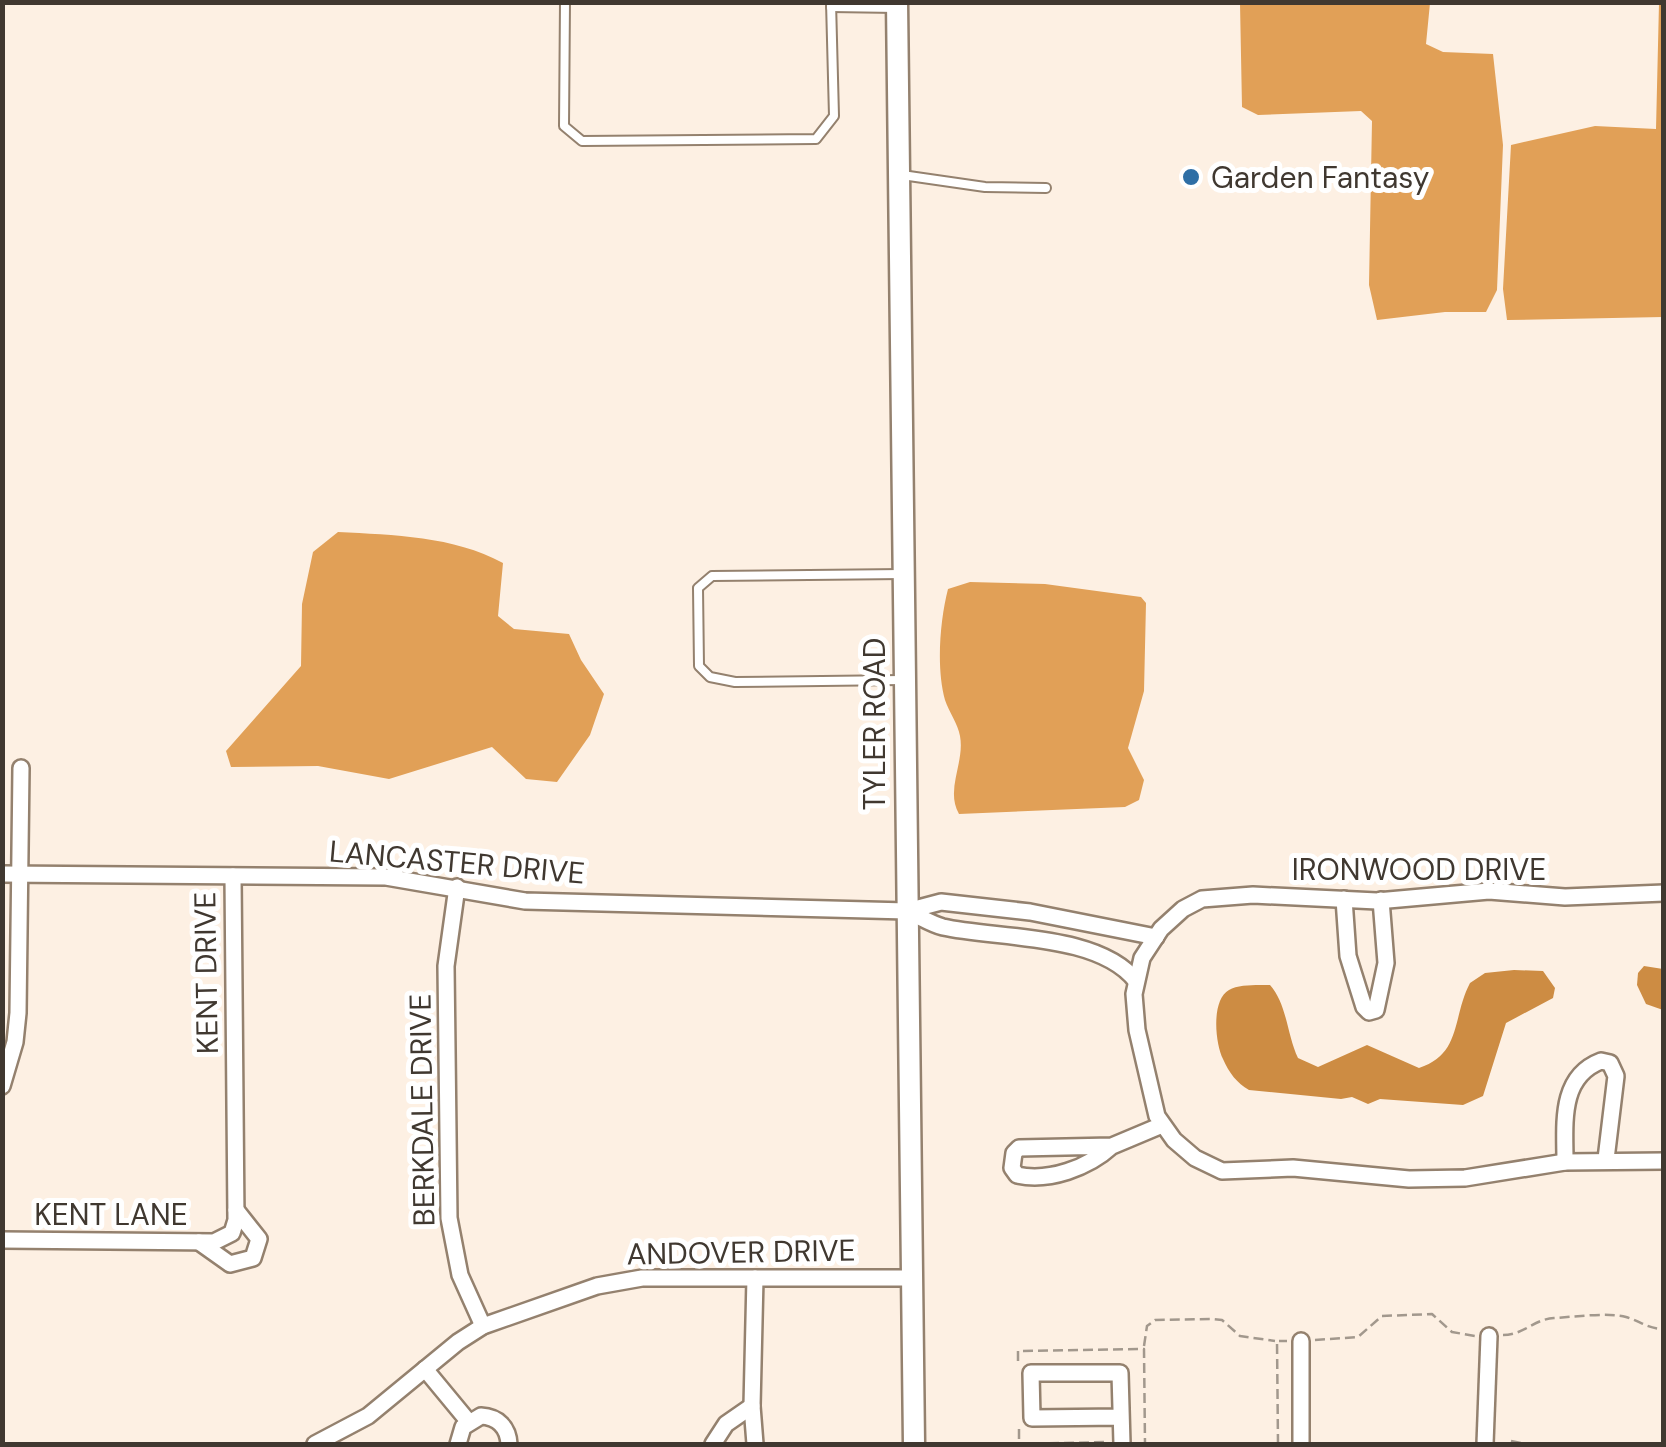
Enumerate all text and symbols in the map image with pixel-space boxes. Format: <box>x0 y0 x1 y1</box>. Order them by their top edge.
place label: Garden Fantasy <box>1211 158 1430 197</box>
marker: Garden Fantasy <box>1180 166 1202 188</box>
street label: TYLER ROAD <box>855 638 894 810</box>
street label: LANCASTER DRIVE <box>328 831 586 893</box>
street label: IRONWOOD DRIVE <box>1292 850 1546 889</box>
street label: KENT DRIVE <box>185 891 227 1055</box>
street label: BERKDALE DRIVE <box>400 993 444 1227</box>
street label: KENT LANE <box>34 1195 188 1234</box>
street label: ANDOVER DRIVE <box>626 1231 856 1273</box>

